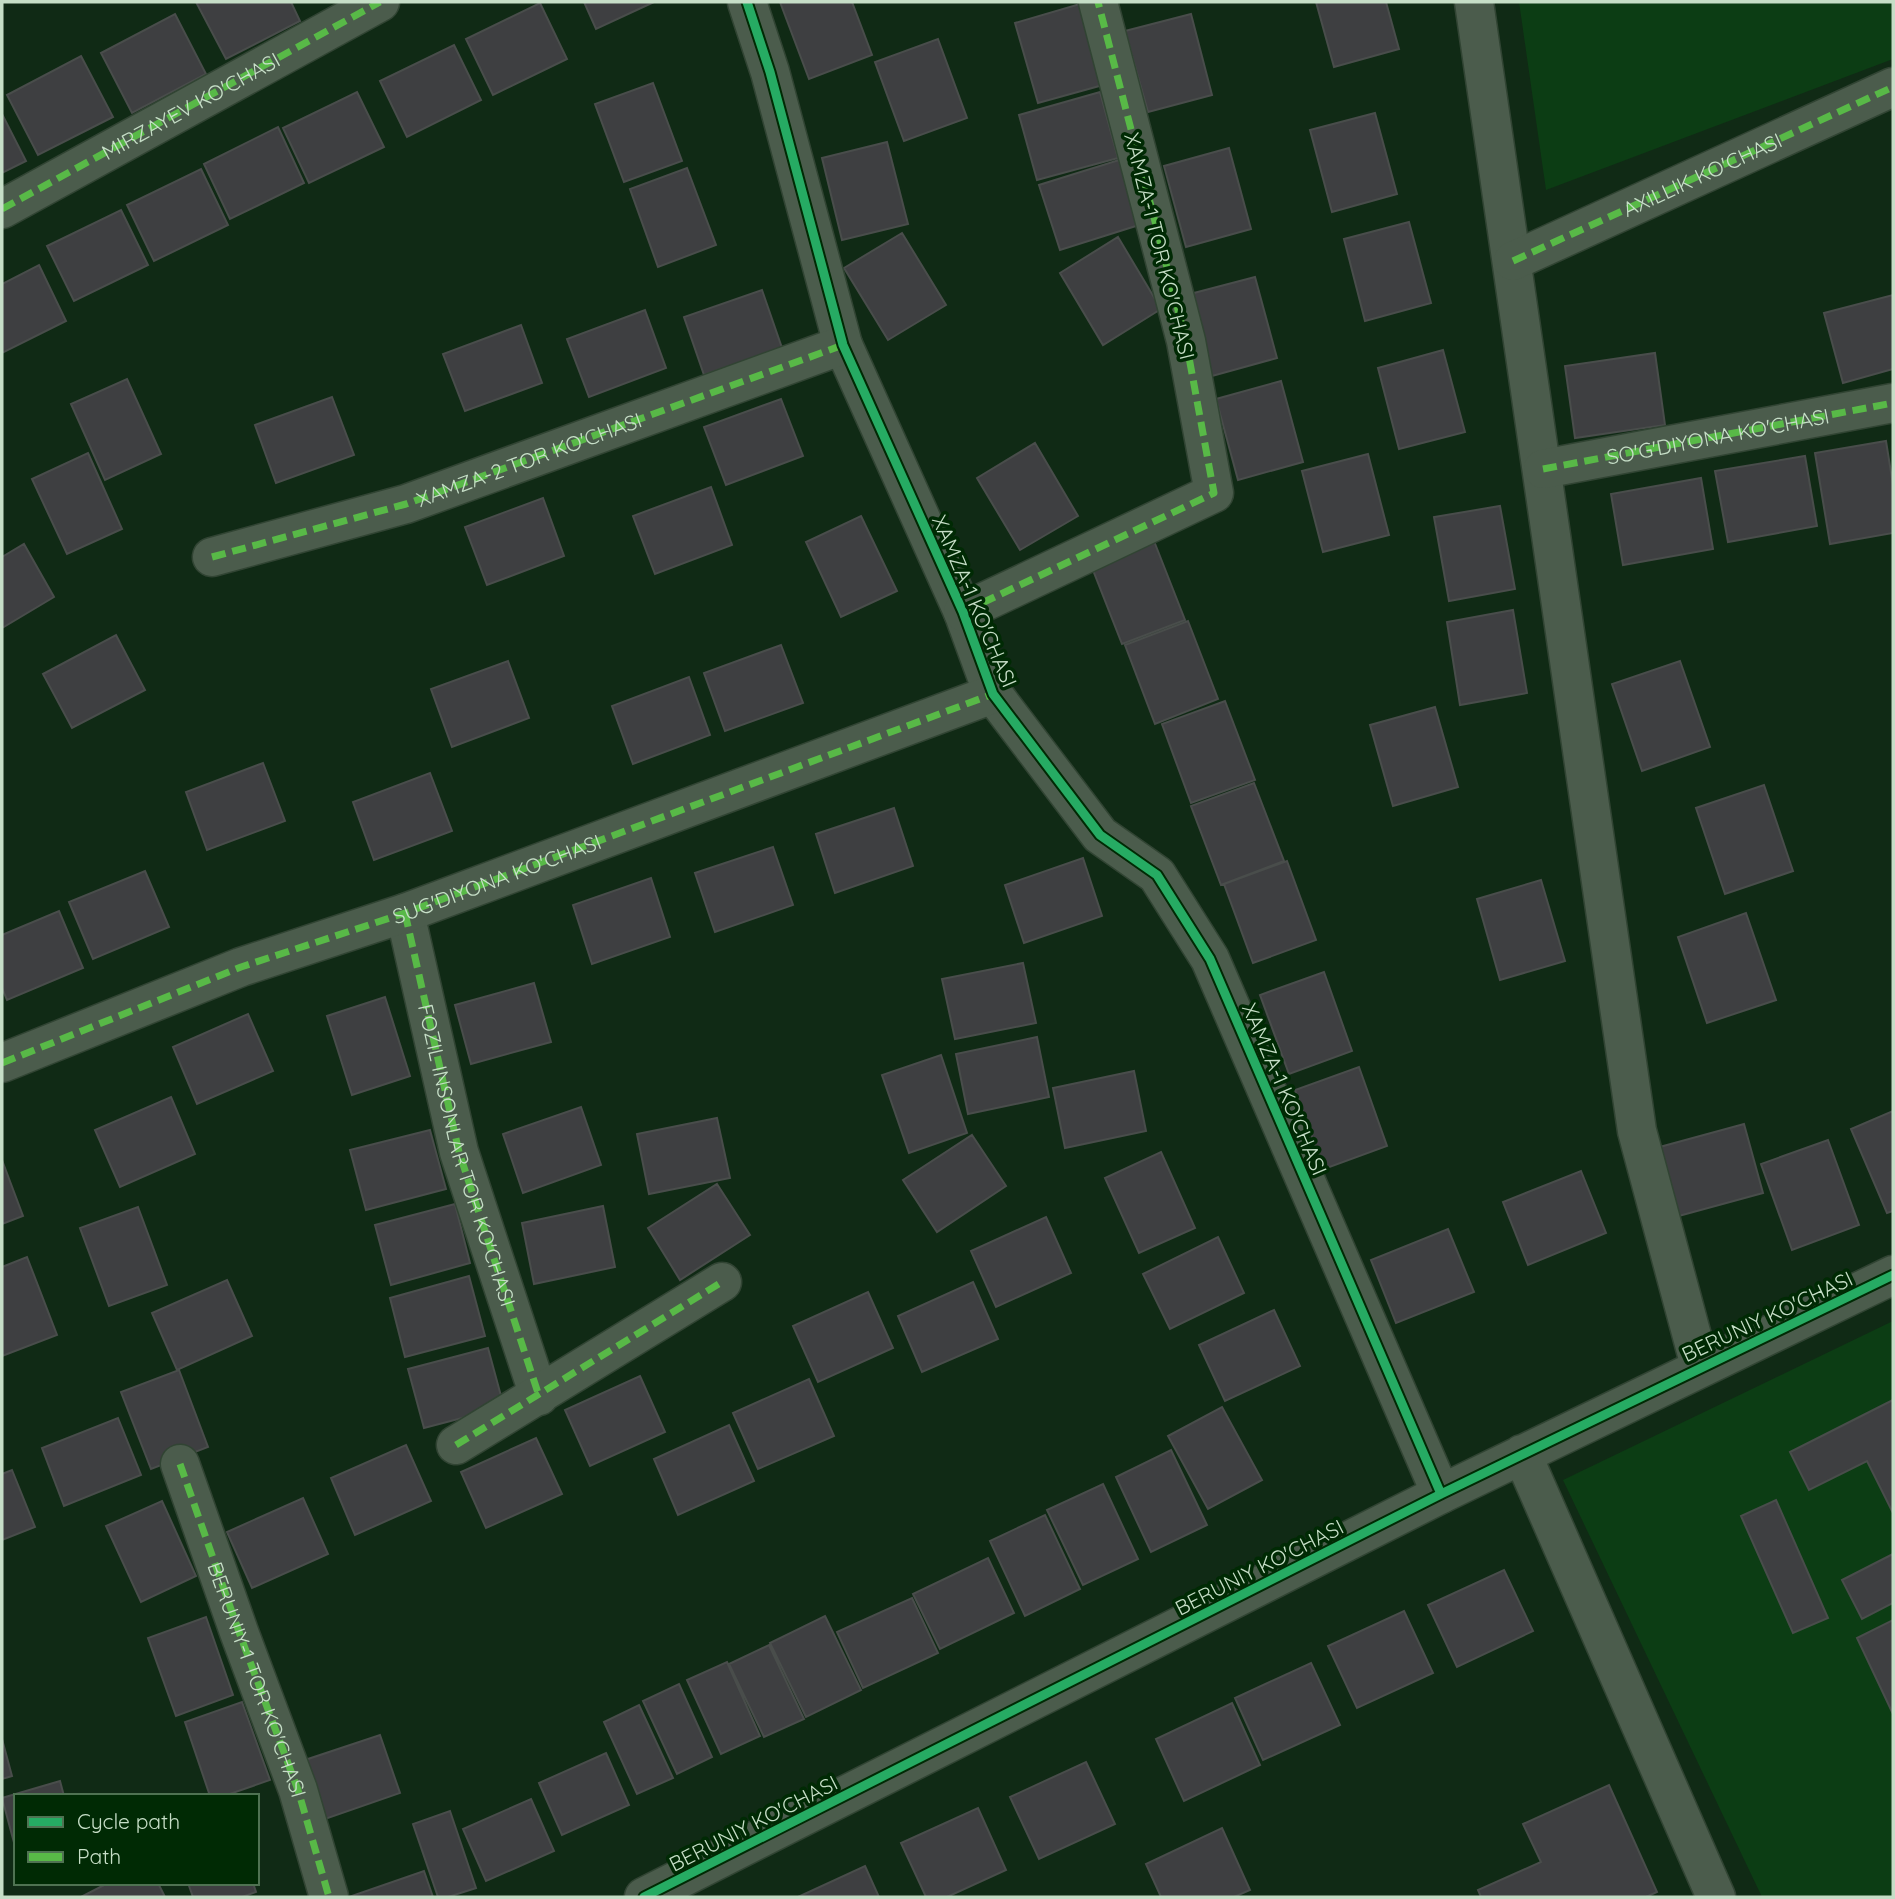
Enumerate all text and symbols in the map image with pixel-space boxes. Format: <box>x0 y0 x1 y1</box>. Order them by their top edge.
street label: MIRZAYEV KO'CHASI <box>97 46 284 165</box>
street label: AXILLIK KO'CHASI <box>1618 127 1786 222</box>
street label: XAMZA-1 TOR KO'CHASI <box>1119 130 1201 362</box>
street label: SO'G'DIYONA KO'CHASI <box>1604 402 1831 470</box>
street label: XAMZA-2 TOR KO'CHASI <box>413 406 645 512</box>
street label: XAMZA-1 KO'CHASI <box>927 511 1023 691</box>
street label: SUG'DIYONA KO'CHASI <box>389 828 605 929</box>
street label: XAMZA-1 KO'CHASI <box>1237 999 1333 1179</box>
street label: FOZIL INSONLAR TOR KO'CHASI <box>413 1001 522 1309</box>
street label: BERUNIY KO'CHASI <box>1677 1265 1857 1367</box>
street label: BERUNIY KO'CHASI <box>1170 1513 1348 1621</box>
street label: BERUNIY-1 TOR KO'CHASI <box>202 1558 312 1800</box>
street label: BERUNIY KO'CHASI <box>664 1769 842 1877</box>
legend <box>14 1794 259 1885</box>
text: Cycle path <box>77 1808 180 1834</box>
text: Path <box>77 1843 121 1869</box>

